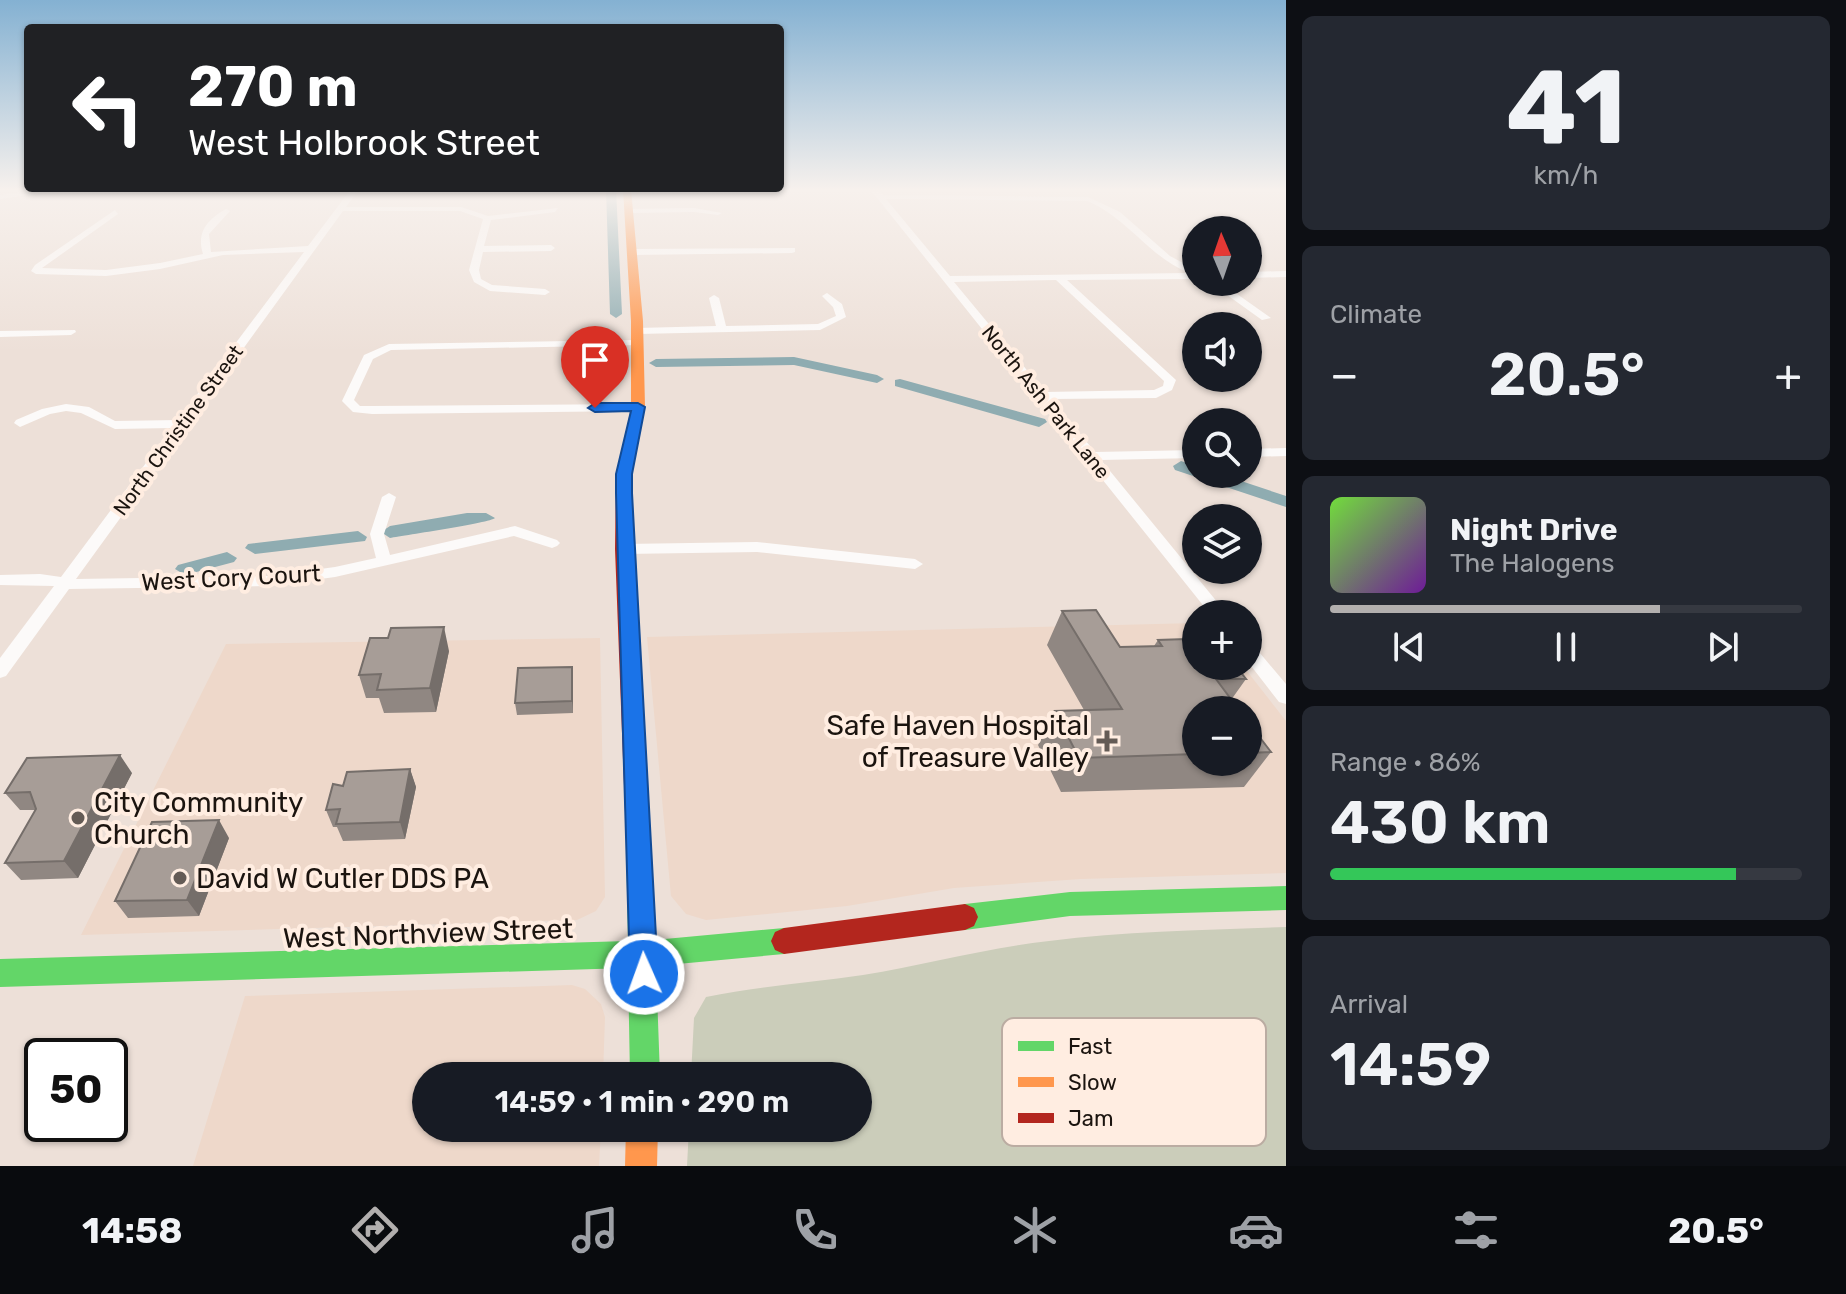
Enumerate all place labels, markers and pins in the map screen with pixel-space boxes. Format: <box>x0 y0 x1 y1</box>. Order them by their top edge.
pin <box>561 326 629 408</box>
place label: Safe Haven Hospital of Treasure Valley <box>827 709 1089 774</box>
marker: Safe Haven Hospital of Treasure Valley <box>1096 730 1118 752</box>
place label: City Community Church <box>94 786 303 851</box>
marker: City Community Church <box>69 809 87 827</box>
place label: David W Cutler DDS PA <box>196 862 489 895</box>
marker: David W Cutler DDS PA <box>171 869 189 887</box>

